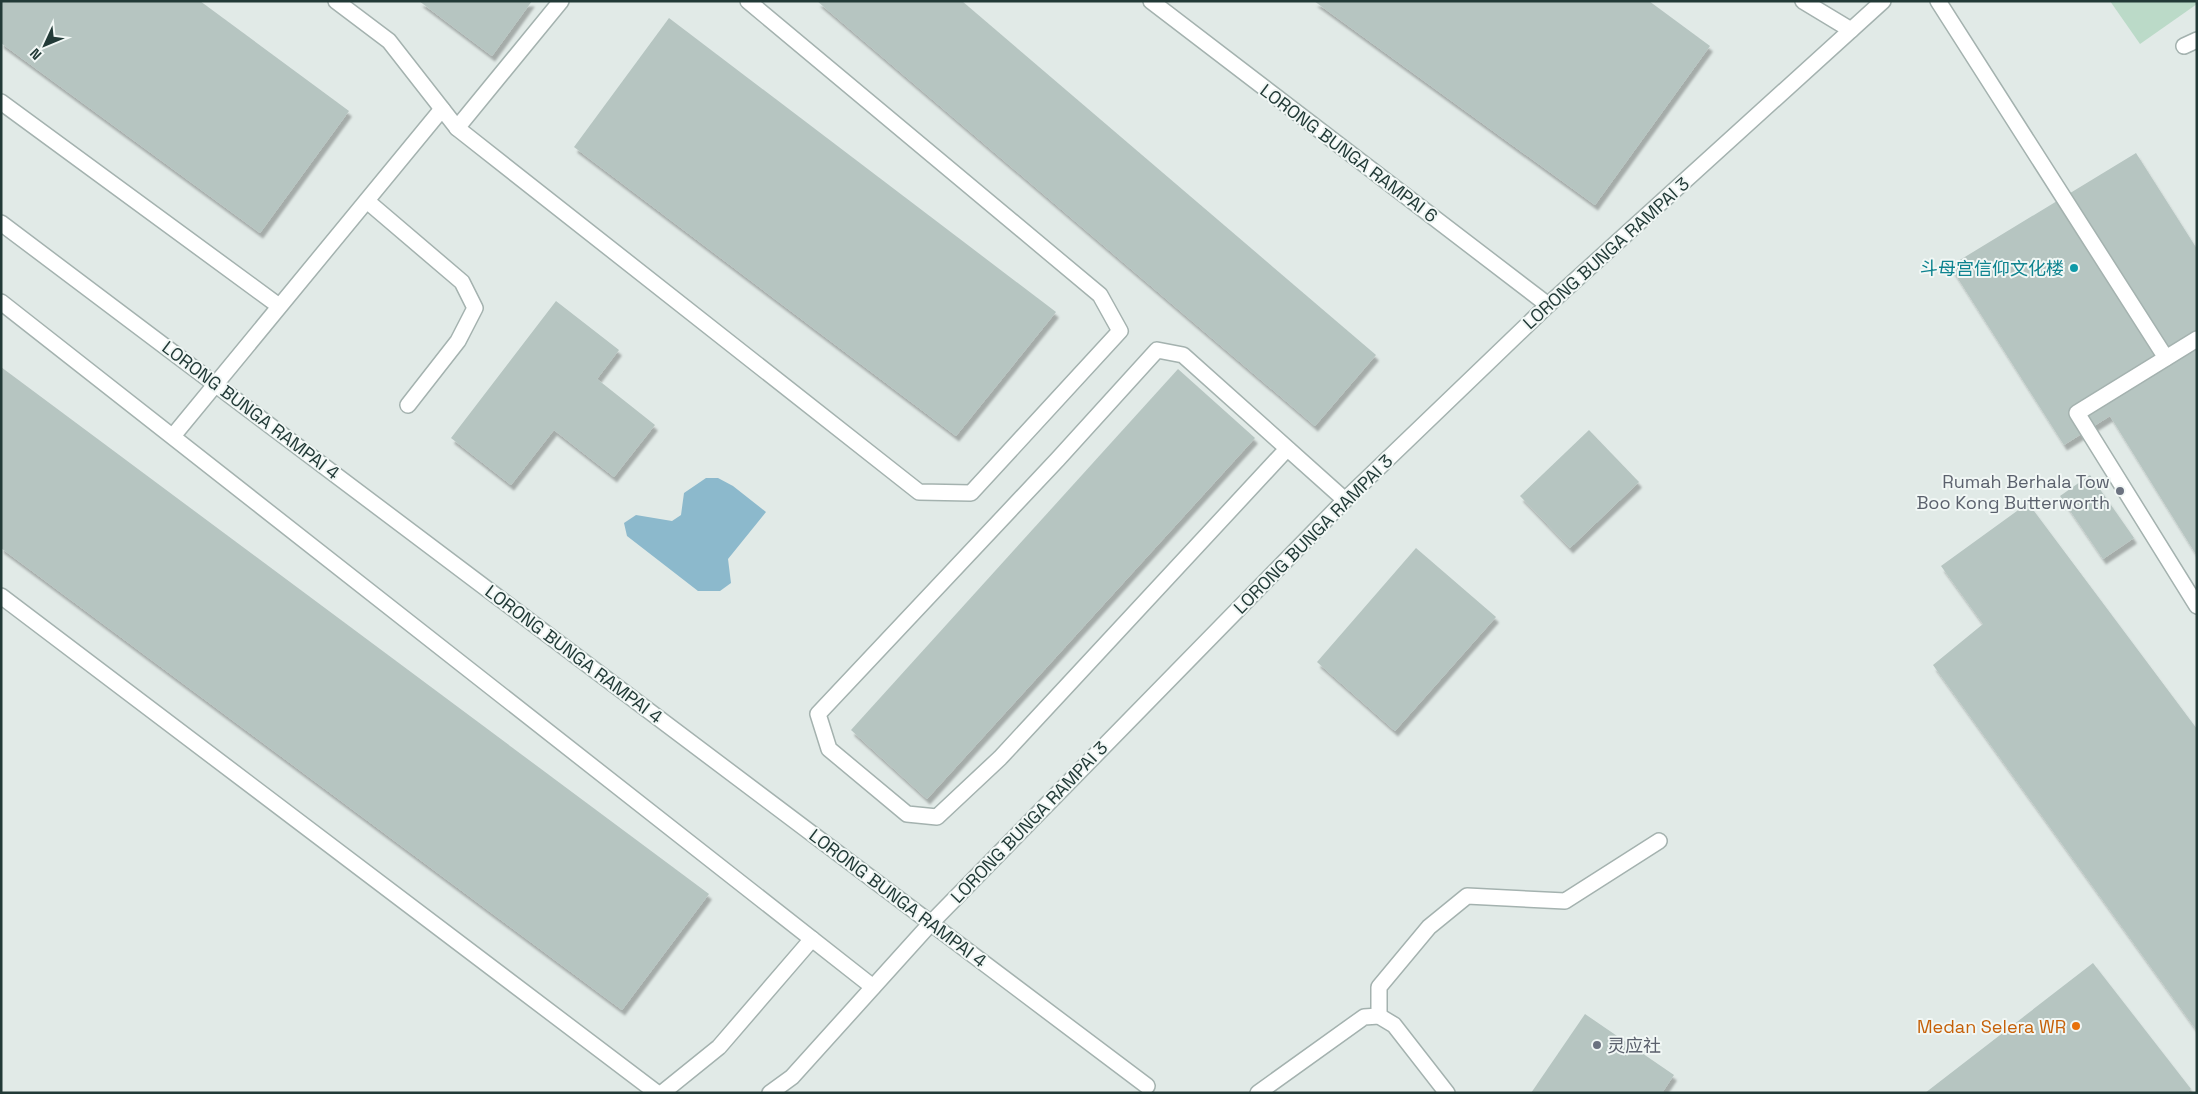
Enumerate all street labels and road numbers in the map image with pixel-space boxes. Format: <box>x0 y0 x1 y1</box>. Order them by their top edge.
street label: LORONG BUNGA RAMPAI 6 <box>1256 79 1442 227</box>
street label: LORONG BUNGA RAMPAI 3 <box>1518 172 1694 334</box>
street label: LORONG BUNGA RAMPAI 4 <box>158 336 344 484</box>
street label: LORONG BUNGA RAMPAI 3 <box>1228 449 1398 619</box>
street label: LORONG BUNGA RAMPAI 4 <box>481 580 667 728</box>
street label: LORONG BUNGA RAMPAI 3 <box>946 736 1112 908</box>
street label: LORONG BUNGA RAMPAI 4 <box>805 824 991 972</box>

